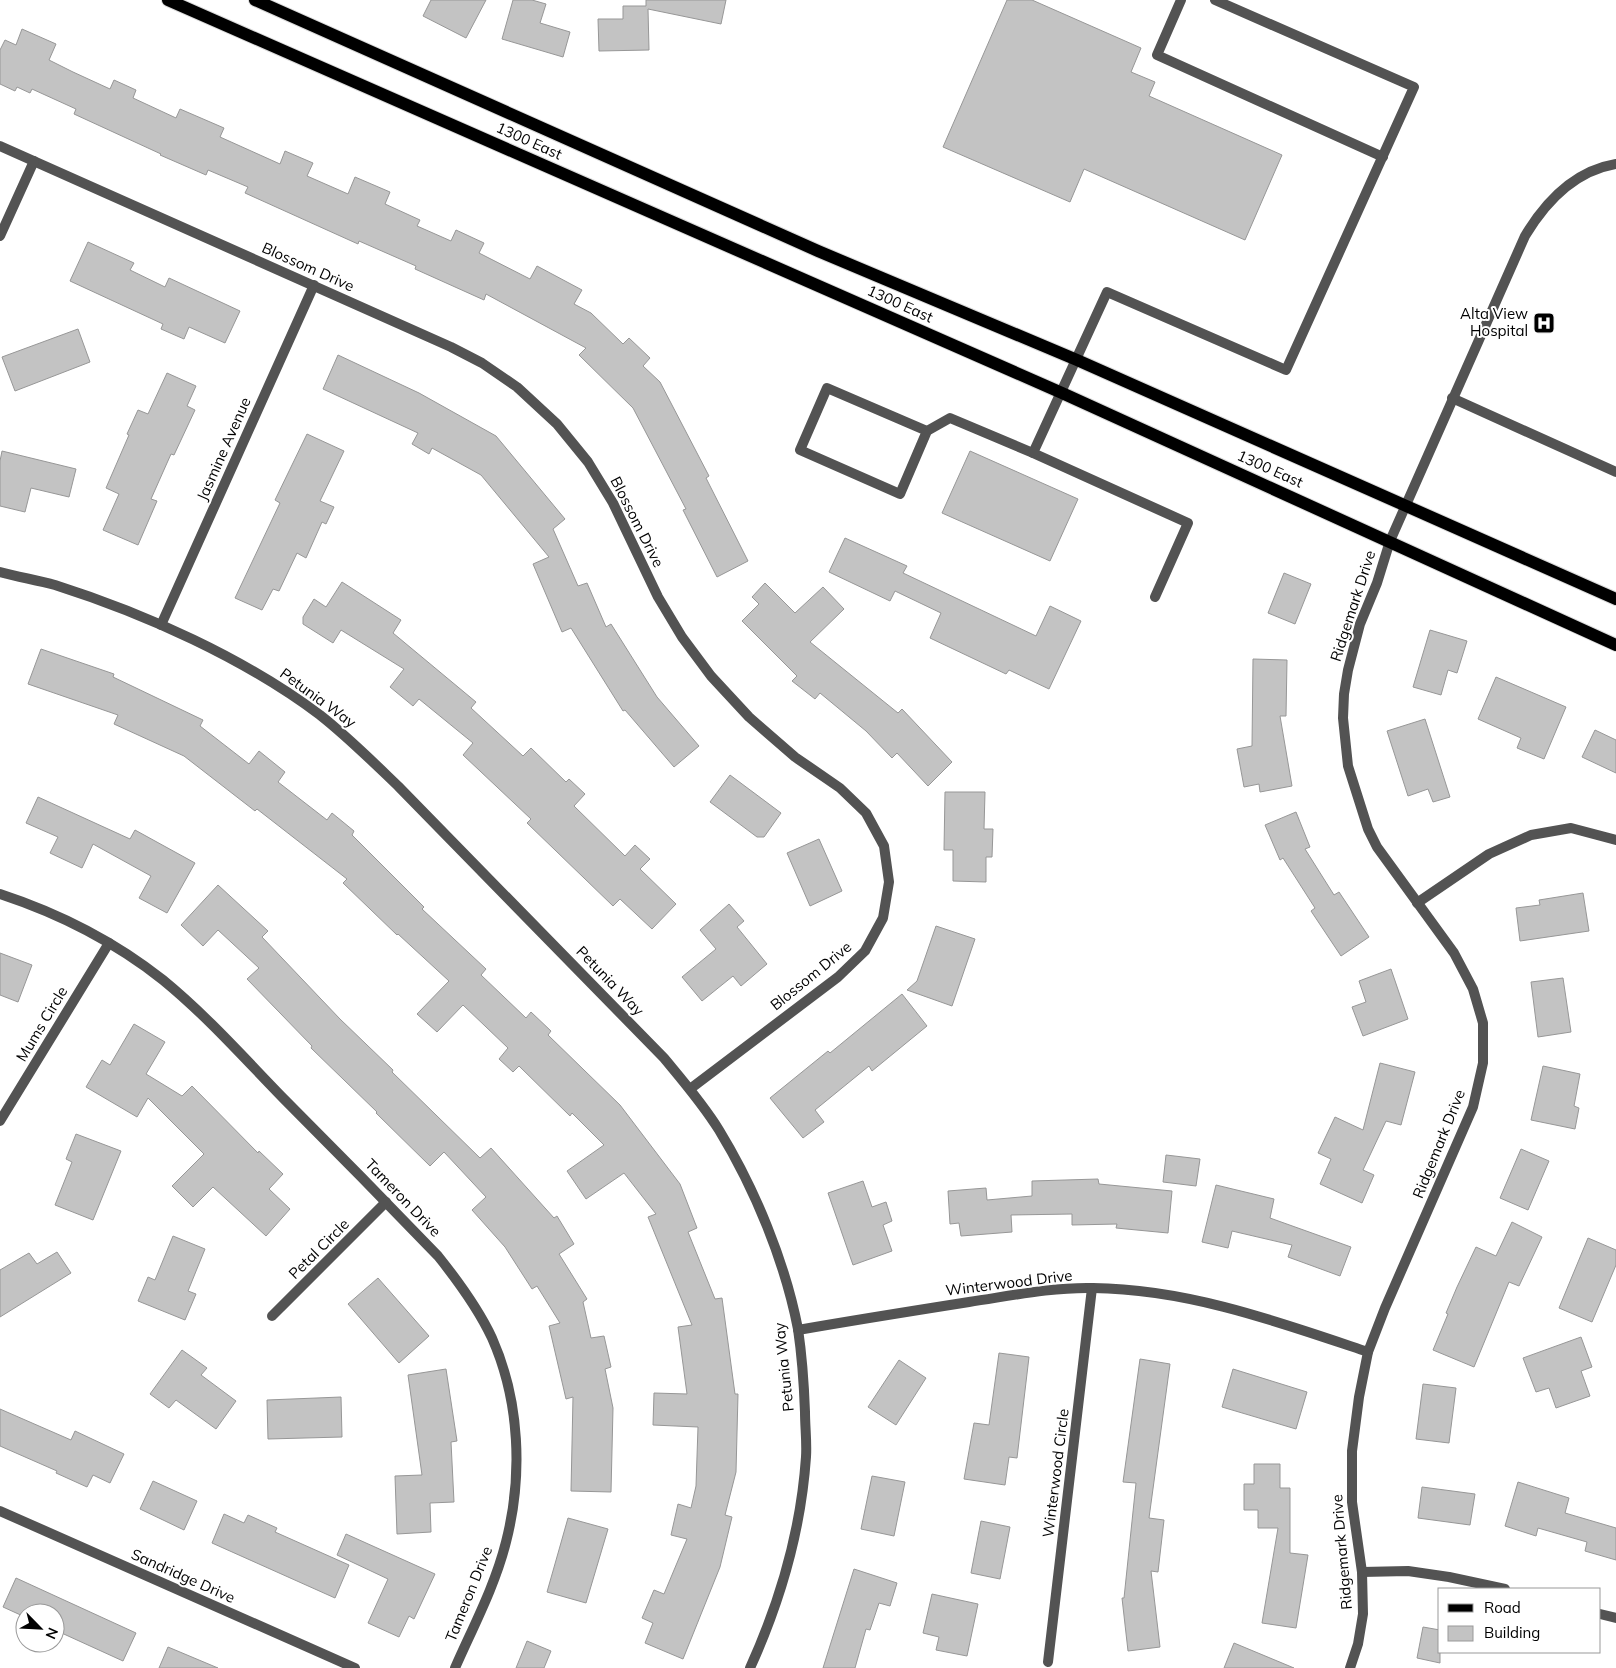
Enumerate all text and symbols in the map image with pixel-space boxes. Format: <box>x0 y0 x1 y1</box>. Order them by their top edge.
street label: 1300 East <box>493 118 565 164</box>
street label: Blossom Drive <box>259 238 357 295</box>
street label: 1300 East <box>864 281 936 327</box>
place label: Alta View Hospital <box>1460 304 1528 340</box>
hospital icon: Alta View Hospital <box>1532 311 1556 335</box>
street label: Jasmine Avenue <box>192 394 255 503</box>
street label: 1300 East <box>1234 446 1306 492</box>
street label: Blossom Drive <box>606 473 668 570</box>
street label: Ridgemark Drive <box>1326 548 1379 664</box>
street label: Petunia Way <box>277 664 360 732</box>
street label: Blossom Drive <box>766 937 855 1014</box>
street label: Petunia Way <box>572 942 648 1019</box>
street label: Mums Circle <box>12 983 71 1065</box>
street label: Ridgemark Drive <box>1408 1087 1469 1201</box>
street label: Tameron Drive <box>361 1155 445 1241</box>
street label: Petal Circle <box>284 1214 353 1283</box>
street label: Winterwood Drive <box>945 1265 1073 1300</box>
street label: Petunia Way <box>769 1322 798 1413</box>
street label: Winterwood Circle <box>1038 1407 1073 1538</box>
street label: Ridgemark Drive <box>1327 1494 1356 1610</box>
street label: Tameron Drive <box>441 1543 496 1644</box>
street label: Sandridge Drive <box>128 1544 238 1607</box>
legend <box>1438 1588 1601 1653</box>
text: Road <box>1484 1598 1521 1617</box>
north arrow <box>15 1603 65 1653</box>
text: Building <box>1484 1623 1540 1642</box>
text: N <box>42 1625 62 1642</box>

